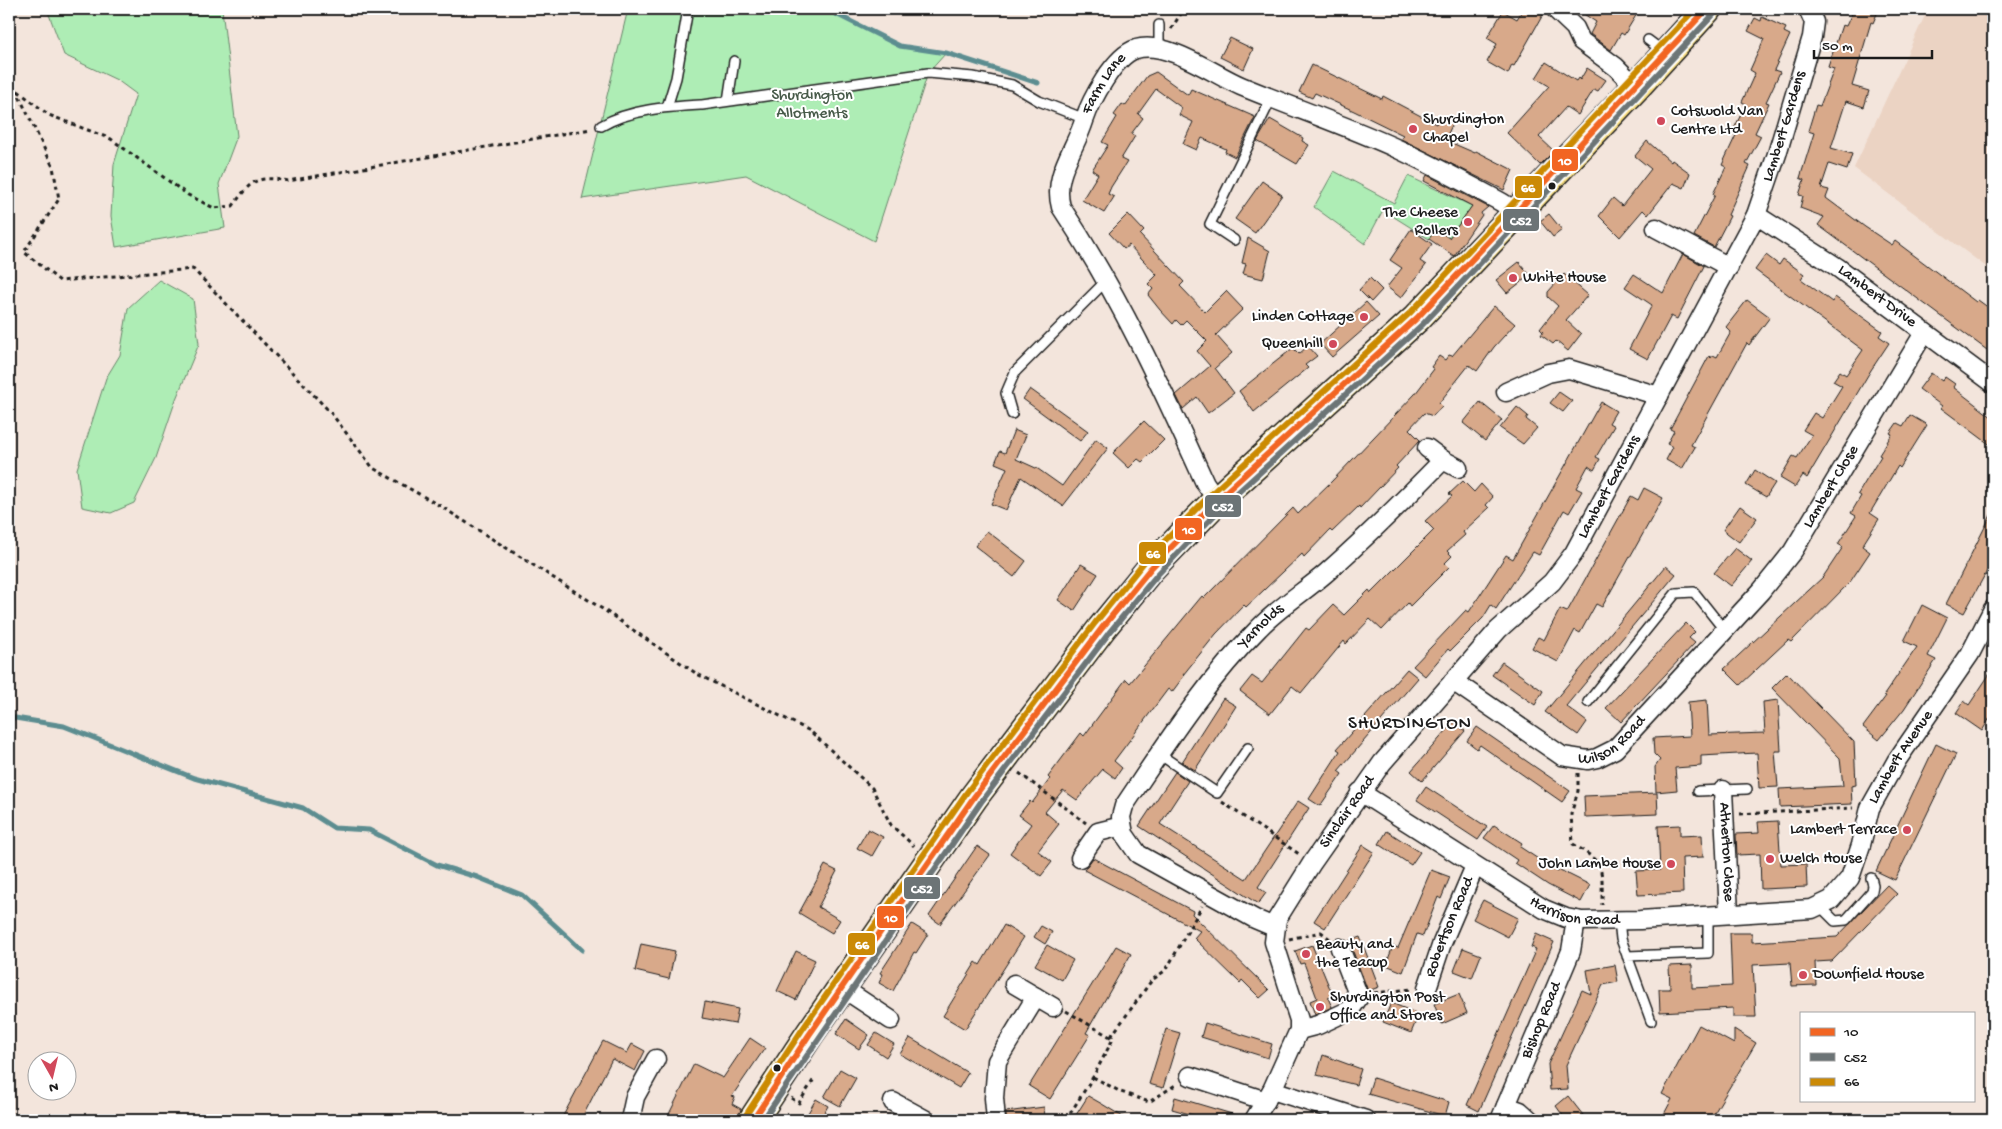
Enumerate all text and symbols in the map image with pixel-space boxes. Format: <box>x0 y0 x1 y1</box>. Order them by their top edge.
scale bar <box>1814 28 1932 60</box>
text: 50 m <box>1822 38 1853 56</box>
street label: Farm Lane <box>1078 49 1131 118</box>
street label: Lambert Gardens <box>1759 68 1811 184</box>
park label: Shurdington Allotments <box>771 87 853 124</box>
place label: Cotswold Van Centre Ltd <box>1671 103 1764 140</box>
place label: Shurdington Chapel <box>1423 111 1505 148</box>
marker: Cotswold Van Centre Ltd <box>1655 115 1667 127</box>
marker: Shurdington Chapel <box>1407 123 1419 135</box>
line badge: 10 <box>1551 148 1579 172</box>
text: 10 <box>1557 154 1572 171</box>
line badge: 66 <box>1514 175 1543 199</box>
text: 66 <box>1521 181 1536 198</box>
unlabelled marker <box>1547 181 1557 191</box>
place label: The Cheese Rollers <box>1382 204 1459 241</box>
line badge: C52 <box>1502 208 1540 232</box>
text: C52 <box>1509 214 1532 231</box>
marker: The Cheese Rollers <box>1462 216 1474 228</box>
street label: Lambert Drive <box>1834 261 1921 333</box>
place label: White House <box>1523 269 1607 288</box>
marker: White House <box>1507 272 1519 284</box>
place label: Linden Cottage <box>1252 308 1355 327</box>
marker: Linden Cottage <box>1358 311 1370 323</box>
place label: Queenhill <box>1262 335 1323 354</box>
marker: Queenhill <box>1327 338 1339 350</box>
street label: Lambert Gardens <box>1574 431 1646 542</box>
street label: Lambert Close <box>1799 441 1864 532</box>
line badge: C52 <box>1204 494 1242 518</box>
text: C52 <box>1211 500 1234 517</box>
line badge: 10 <box>1174 517 1203 541</box>
text: 10 <box>1181 523 1196 540</box>
line badge: 66 <box>1138 541 1167 565</box>
text: 66 <box>1146 547 1161 564</box>
street label: Yarnolds <box>1233 599 1289 654</box>
street label: Lambert Avenue <box>1865 706 1938 807</box>
street label: Wilson Road <box>1576 711 1651 770</box>
district label: SHURDINGTON <box>1348 713 1472 736</box>
street label: Sinclair Road <box>1316 771 1380 852</box>
street label: Atherton Close <box>1714 802 1738 903</box>
place label: Lambert Terrace <box>1790 821 1898 840</box>
marker: Lambert Terrace <box>1901 824 1913 836</box>
place label: Welch House <box>1780 850 1863 869</box>
marker: Welch House <box>1764 853 1776 865</box>
place label: John Lambe House <box>1539 855 1662 874</box>
marker: John Lambe House <box>1665 858 1677 870</box>
street label: Robertson Road <box>1422 873 1479 980</box>
line badge: C52 <box>903 876 941 900</box>
text: C52 <box>910 882 933 899</box>
street label: Harrison Road <box>1526 893 1621 931</box>
line badge: 10 <box>876 905 905 929</box>
text: 10 <box>883 911 898 928</box>
line badge: 66 <box>847 932 876 956</box>
place label: Beauty and the Teacup <box>1315 936 1395 973</box>
text: 66 <box>855 938 870 955</box>
marker: Beauty and the Teacup <box>1300 948 1312 960</box>
place label: Downfield House <box>1812 966 1925 985</box>
marker: Downfield House <box>1797 969 1809 981</box>
street label: Bishop Road <box>1517 978 1567 1062</box>
place label: Shurdington Post Office and Stores <box>1330 989 1446 1026</box>
marker: Shurdington Post Office and Stores <box>1314 1001 1326 1013</box>
legend <box>1800 1012 1974 1102</box>
text: 10 <box>1843 1024 1859 1042</box>
text: C52 <box>1844 1050 1867 1068</box>
north arrow <box>28 1052 78 1102</box>
unlabelled marker <box>772 1063 782 1073</box>
text: 66 <box>1844 1074 1860 1092</box>
text: N <box>48 1077 59 1095</box>

